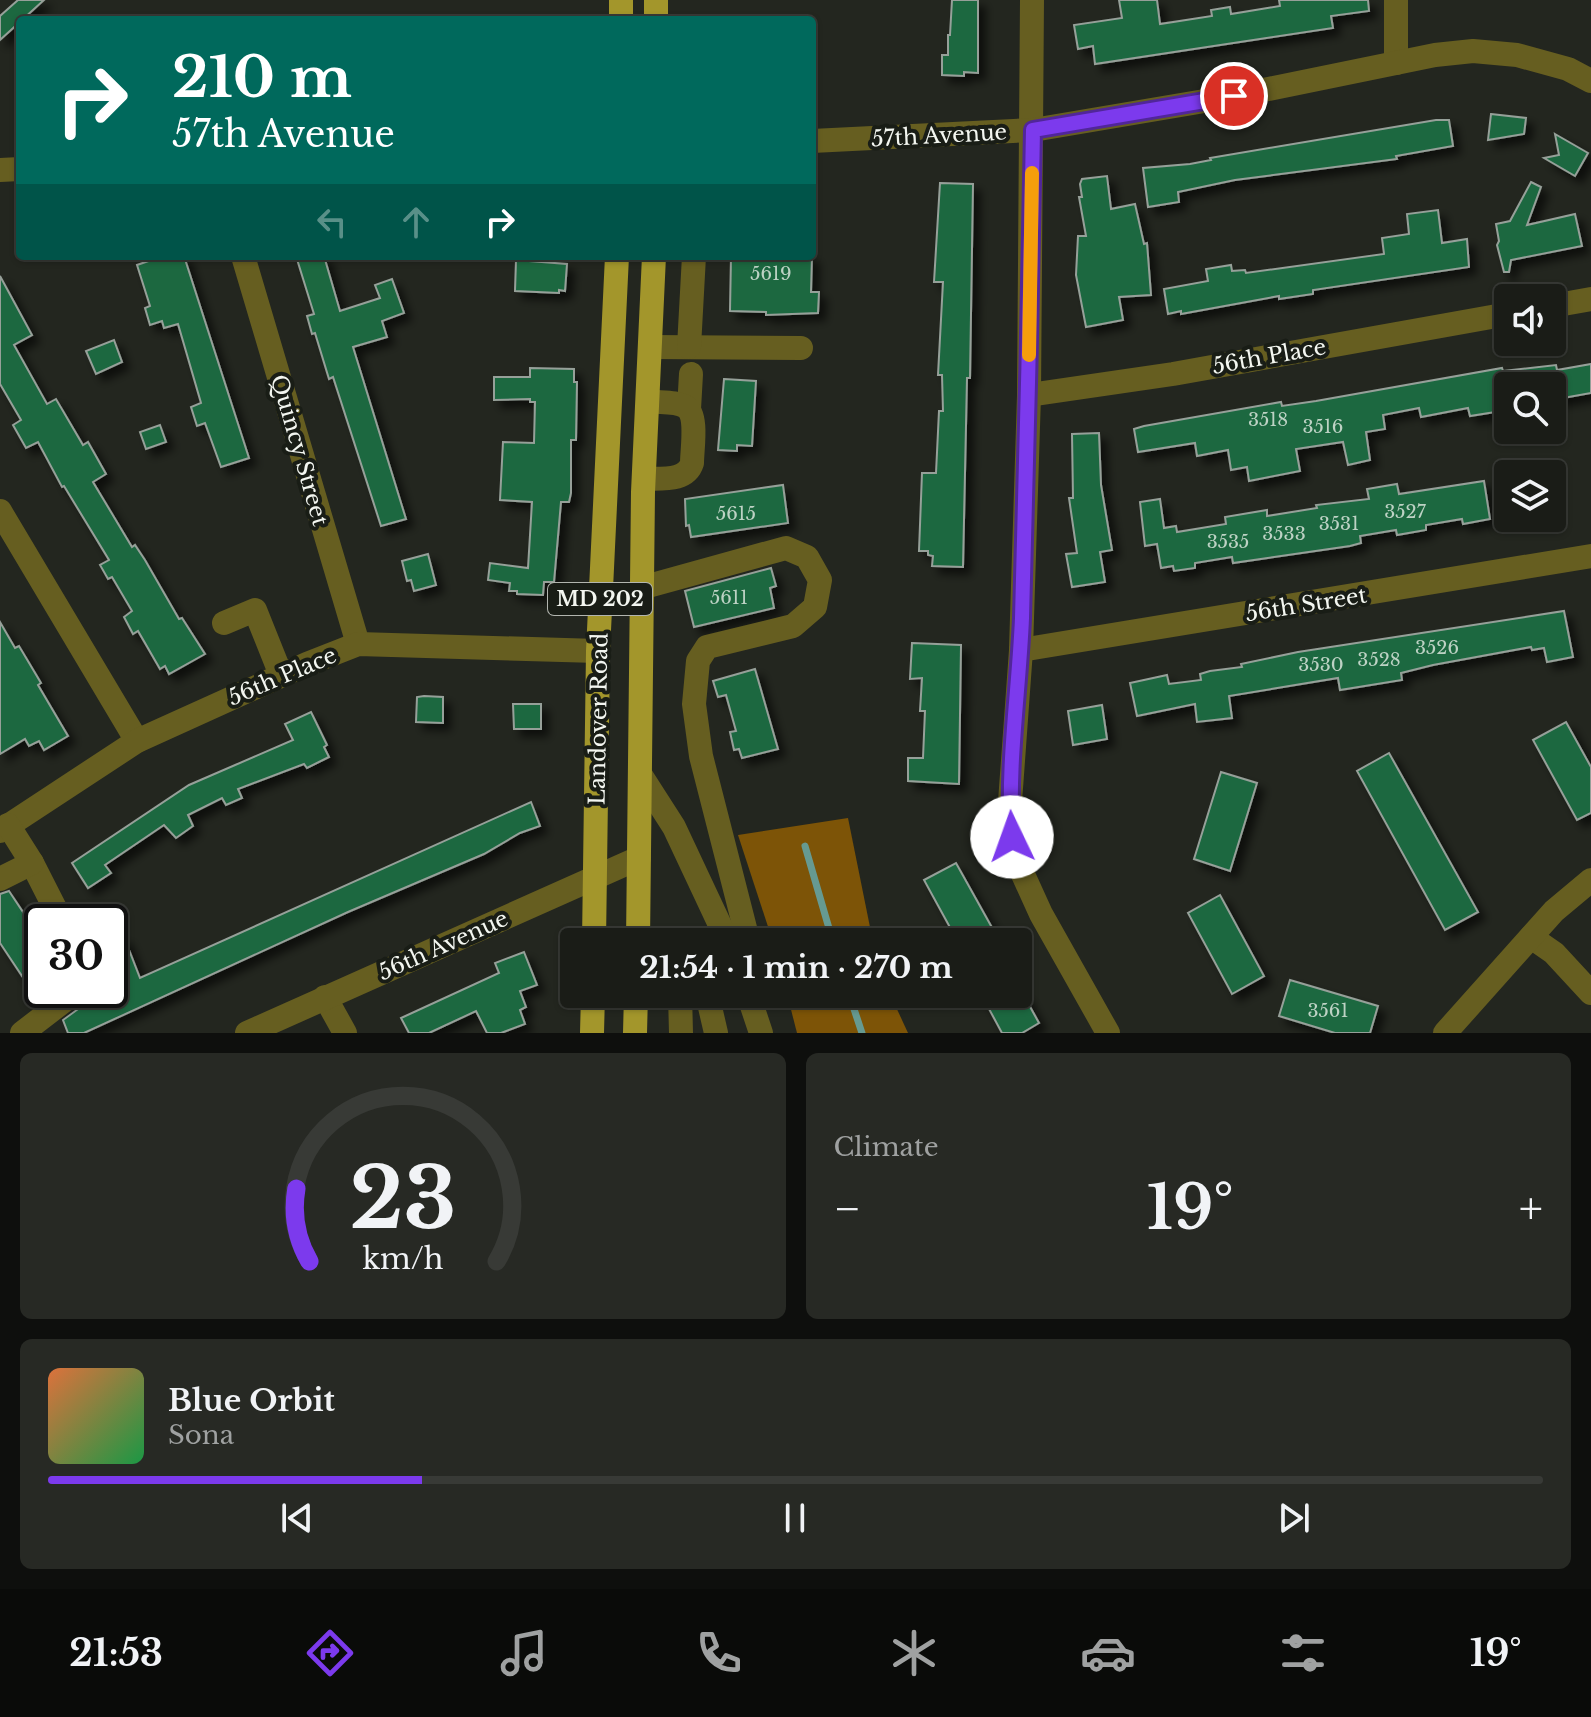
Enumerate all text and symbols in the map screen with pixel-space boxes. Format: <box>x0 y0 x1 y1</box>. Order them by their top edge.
text: 210 m <box>172 43 352 112</box>
icon: right <box>40 48 144 152</box>
pin <box>1200 62 1268 130</box>
icon: arrive <box>1212 74 1256 118</box>
text: 57th Avenue <box>172 112 395 157</box>
street label: 57th Avenue <box>870 118 1008 153</box>
icon: left <box>310 200 354 244</box>
icon: ahead <box>394 200 438 244</box>
icon: right <box>478 200 522 244</box>
house number: 5619 <box>750 263 792 285</box>
map controls <box>1494 284 1566 532</box>
button: sound <box>1494 284 1566 356</box>
street label: 56th Place <box>1210 333 1328 380</box>
street label: Quincy Street <box>265 371 334 529</box>
button: search <box>1494 372 1566 444</box>
house number: 3518 <box>1248 409 1288 431</box>
house number: 3516 <box>1303 416 1343 438</box>
button: layers <box>1494 460 1566 532</box>
house number: 3527 <box>1384 501 1427 523</box>
house number: 5615 <box>716 503 756 525</box>
house number: 3531 <box>1319 513 1359 535</box>
house number: 3533 <box>1262 523 1306 545</box>
house number: 3535 <box>1207 531 1249 553</box>
street label: 56th Street <box>1243 581 1369 627</box>
road number: MD 202 <box>548 583 652 615</box>
house number: 5611 <box>710 587 748 609</box>
street label: Landover Road <box>583 632 614 805</box>
house number: 3526 <box>1415 637 1459 659</box>
street label: 56th Place <box>224 642 341 711</box>
house number: 3528 <box>1357 649 1401 671</box>
house number: 3530 <box>1298 654 1344 676</box>
position arrow <box>970 795 1054 879</box>
speed limit sign: 30 <box>24 904 128 1008</box>
street label: 56th Avenue <box>374 905 512 986</box>
text: 21:54 · 1 min · 270 m <box>639 949 953 986</box>
house number: 3561 <box>1308 1000 1348 1022</box>
text: Climate <box>834 1131 939 1163</box>
text: 23 <box>349 1147 456 1250</box>
text: 19° <box>1147 1171 1233 1245</box>
text: − <box>834 1181 861 1236</box>
text: + <box>1519 1181 1543 1236</box>
text: km/h <box>362 1241 443 1277</box>
text: Blue Orbit <box>168 1382 335 1419</box>
text: Sona <box>168 1419 234 1451</box>
icon: previous <box>275 1496 319 1540</box>
icon: pause <box>773 1496 817 1540</box>
icon: next <box>1272 1496 1316 1540</box>
icon: directions <box>302 1625 358 1681</box>
icon: music <box>496 1625 552 1681</box>
icon: phone <box>691 1625 747 1681</box>
icon: climate <box>886 1625 942 1681</box>
icon: car <box>1080 1625 1136 1681</box>
icon: filters <box>1275 1625 1331 1681</box>
text: 21:53 <box>69 1631 163 1676</box>
text: 19° <box>1470 1631 1522 1676</box>

